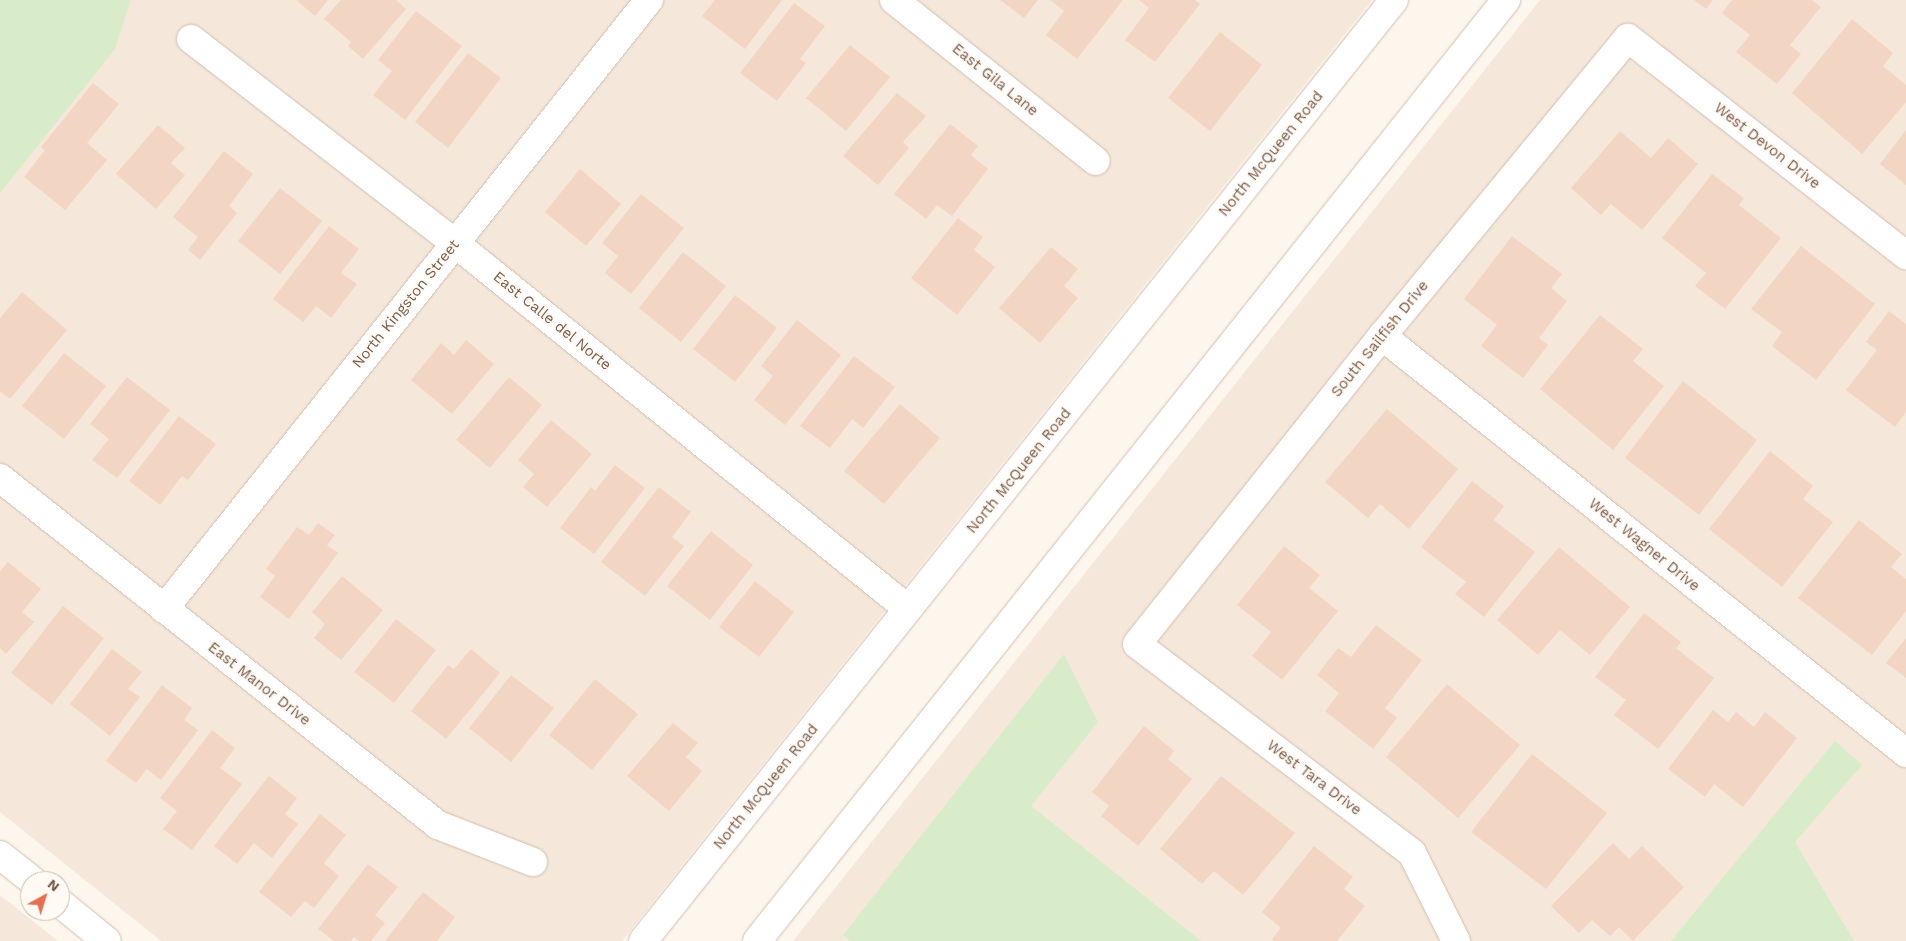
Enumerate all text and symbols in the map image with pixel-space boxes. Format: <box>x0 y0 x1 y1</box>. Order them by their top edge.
street label: East Gila Lane <box>948 40 1042 120</box>
street label: North McQueen Road <box>1215 88 1327 220</box>
street label: West Devon Drive <box>1710 99 1824 193</box>
street label: North Kingston Street <box>349 236 463 372</box>
street label: East Calle del Norte <box>489 268 615 374</box>
street label: South Sailfish Drive <box>1328 277 1432 401</box>
street label: North McQueen Road <box>963 405 1075 537</box>
street label: West Wagner Drive <box>1584 494 1704 596</box>
street label: East Manor Drive <box>204 638 314 730</box>
street label: North McQueen Road <box>710 721 822 853</box>
street label: West Tara Drive <box>1263 736 1365 820</box>
north arrow <box>20 871 70 921</box>
text: N <box>45 876 63 895</box>

